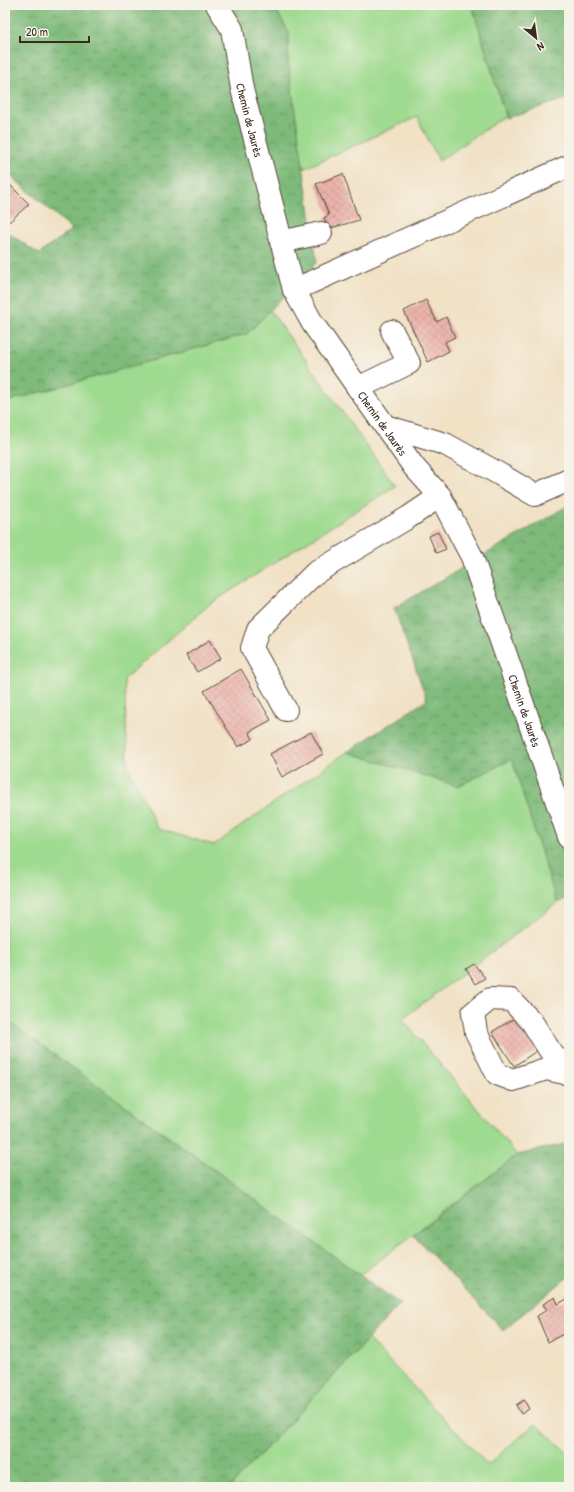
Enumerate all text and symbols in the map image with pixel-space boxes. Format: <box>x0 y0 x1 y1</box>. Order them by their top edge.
scale bar <box>20 18 89 44</box>
north arrow <box>516 18 556 58</box>
text: 20 m <box>26 23 48 40</box>
text: N <box>535 39 547 54</box>
street label: Chemin de Jaurès <box>233 82 268 159</box>
street label: Chemin de Jaurès <box>354 387 412 459</box>
street label: Chemin de Jaurès <box>505 672 546 749</box>

